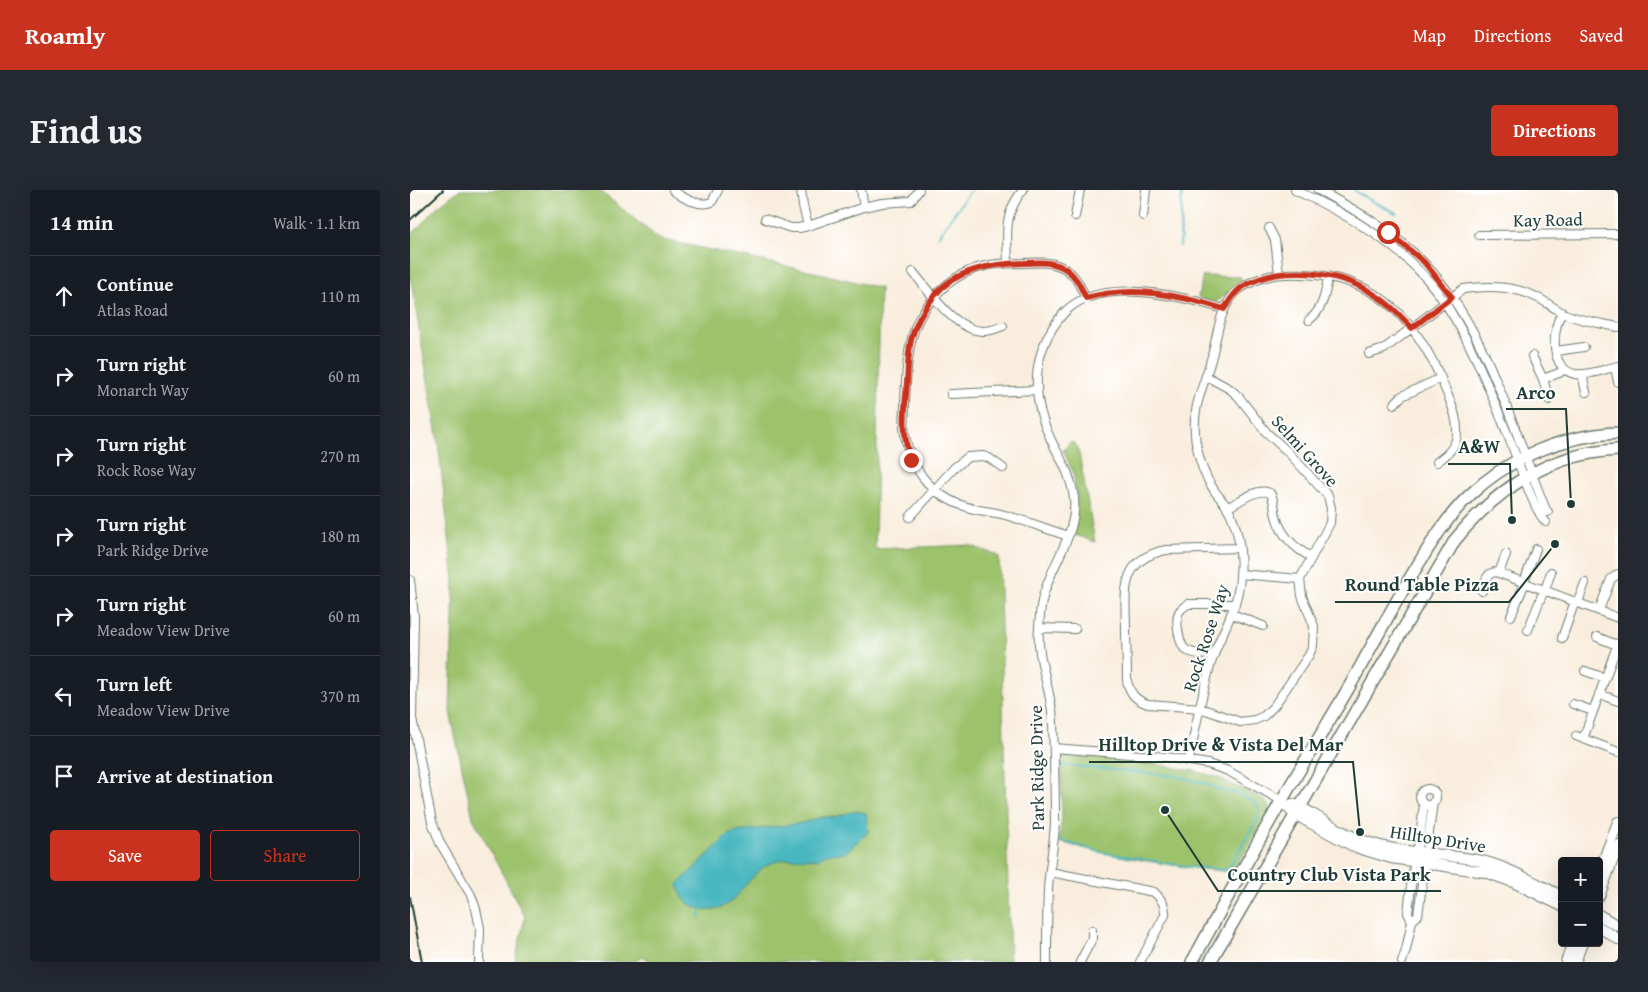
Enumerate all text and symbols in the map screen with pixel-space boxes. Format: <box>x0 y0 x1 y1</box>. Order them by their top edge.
text: Roamly <box>25 18 105 53</box>
text: Map <box>1413 22 1446 49</box>
text: Directions <box>1474 22 1551 49</box>
text: Saved <box>1579 22 1623 49</box>
text: Find us <box>30 105 143 156</box>
button: Directions <box>1491 105 1618 156</box>
street label: Kay Road <box>1513 205 1583 234</box>
text: 14 min <box>50 207 113 238</box>
text: Walk · 1.1 km <box>273 211 360 235</box>
route start <box>1377 221 1400 244</box>
text: Continue <box>97 270 174 298</box>
icon: ahead <box>50 282 78 310</box>
text: 110 m <box>320 284 360 308</box>
text: Atlas Road <box>97 298 168 322</box>
text: Turn right <box>97 350 186 378</box>
icon: right <box>50 362 78 390</box>
text: 60 m <box>328 364 360 388</box>
callout: Arco <box>1506 375 1566 409</box>
text: Monarch Way <box>97 378 189 402</box>
text: Arco <box>1516 378 1556 406</box>
street label: Selmi Grove <box>1265 408 1345 493</box>
text: Turn right <box>97 430 186 458</box>
callout: A&W <box>1448 430 1510 464</box>
text: A&W <box>1458 432 1501 460</box>
icon: right <box>50 442 78 470</box>
text: 270 m <box>320 444 360 468</box>
route end <box>900 449 923 472</box>
text: Rock Rose Way <box>97 458 196 482</box>
text: Turn right <box>97 510 186 538</box>
icon: right <box>50 522 78 550</box>
text: 180 m <box>320 524 360 548</box>
text: Park Ridge Drive <box>97 538 209 562</box>
callout: Round Table Pizza <box>1335 568 1509 602</box>
text: Round Table Pizza <box>1345 570 1499 598</box>
street label: Rock Rose Way <box>1175 581 1236 695</box>
text: Turn right <box>97 590 186 618</box>
icon: right <box>50 602 78 630</box>
text: 60 m <box>328 604 360 628</box>
text: Meadow View Drive <box>97 618 230 642</box>
text: Turn left <box>97 670 172 698</box>
icon: left <box>50 682 78 710</box>
text: 370 m <box>320 684 360 708</box>
text: Meadow View Drive <box>97 698 230 722</box>
street label: Park Ridge Drive <box>1022 705 1051 831</box>
callout: Hilltop Drive & Vista Del Mar <box>1089 728 1353 762</box>
text: Hilltop Drive & Vista Del Mar <box>1099 730 1344 758</box>
icon: arrive <box>50 762 78 790</box>
text: Arrive at destination <box>97 762 273 790</box>
street label: Hilltop Drive <box>1388 818 1488 859</box>
button: Save <box>50 830 200 881</box>
button: Share <box>210 830 360 881</box>
callout: Country Club Vista Park <box>1218 857 1441 891</box>
map controls <box>1558 857 1603 947</box>
button: + <box>1558 857 1603 902</box>
text: Country Club Vista Park <box>1227 860 1431 888</box>
button: − <box>1558 902 1603 947</box>

